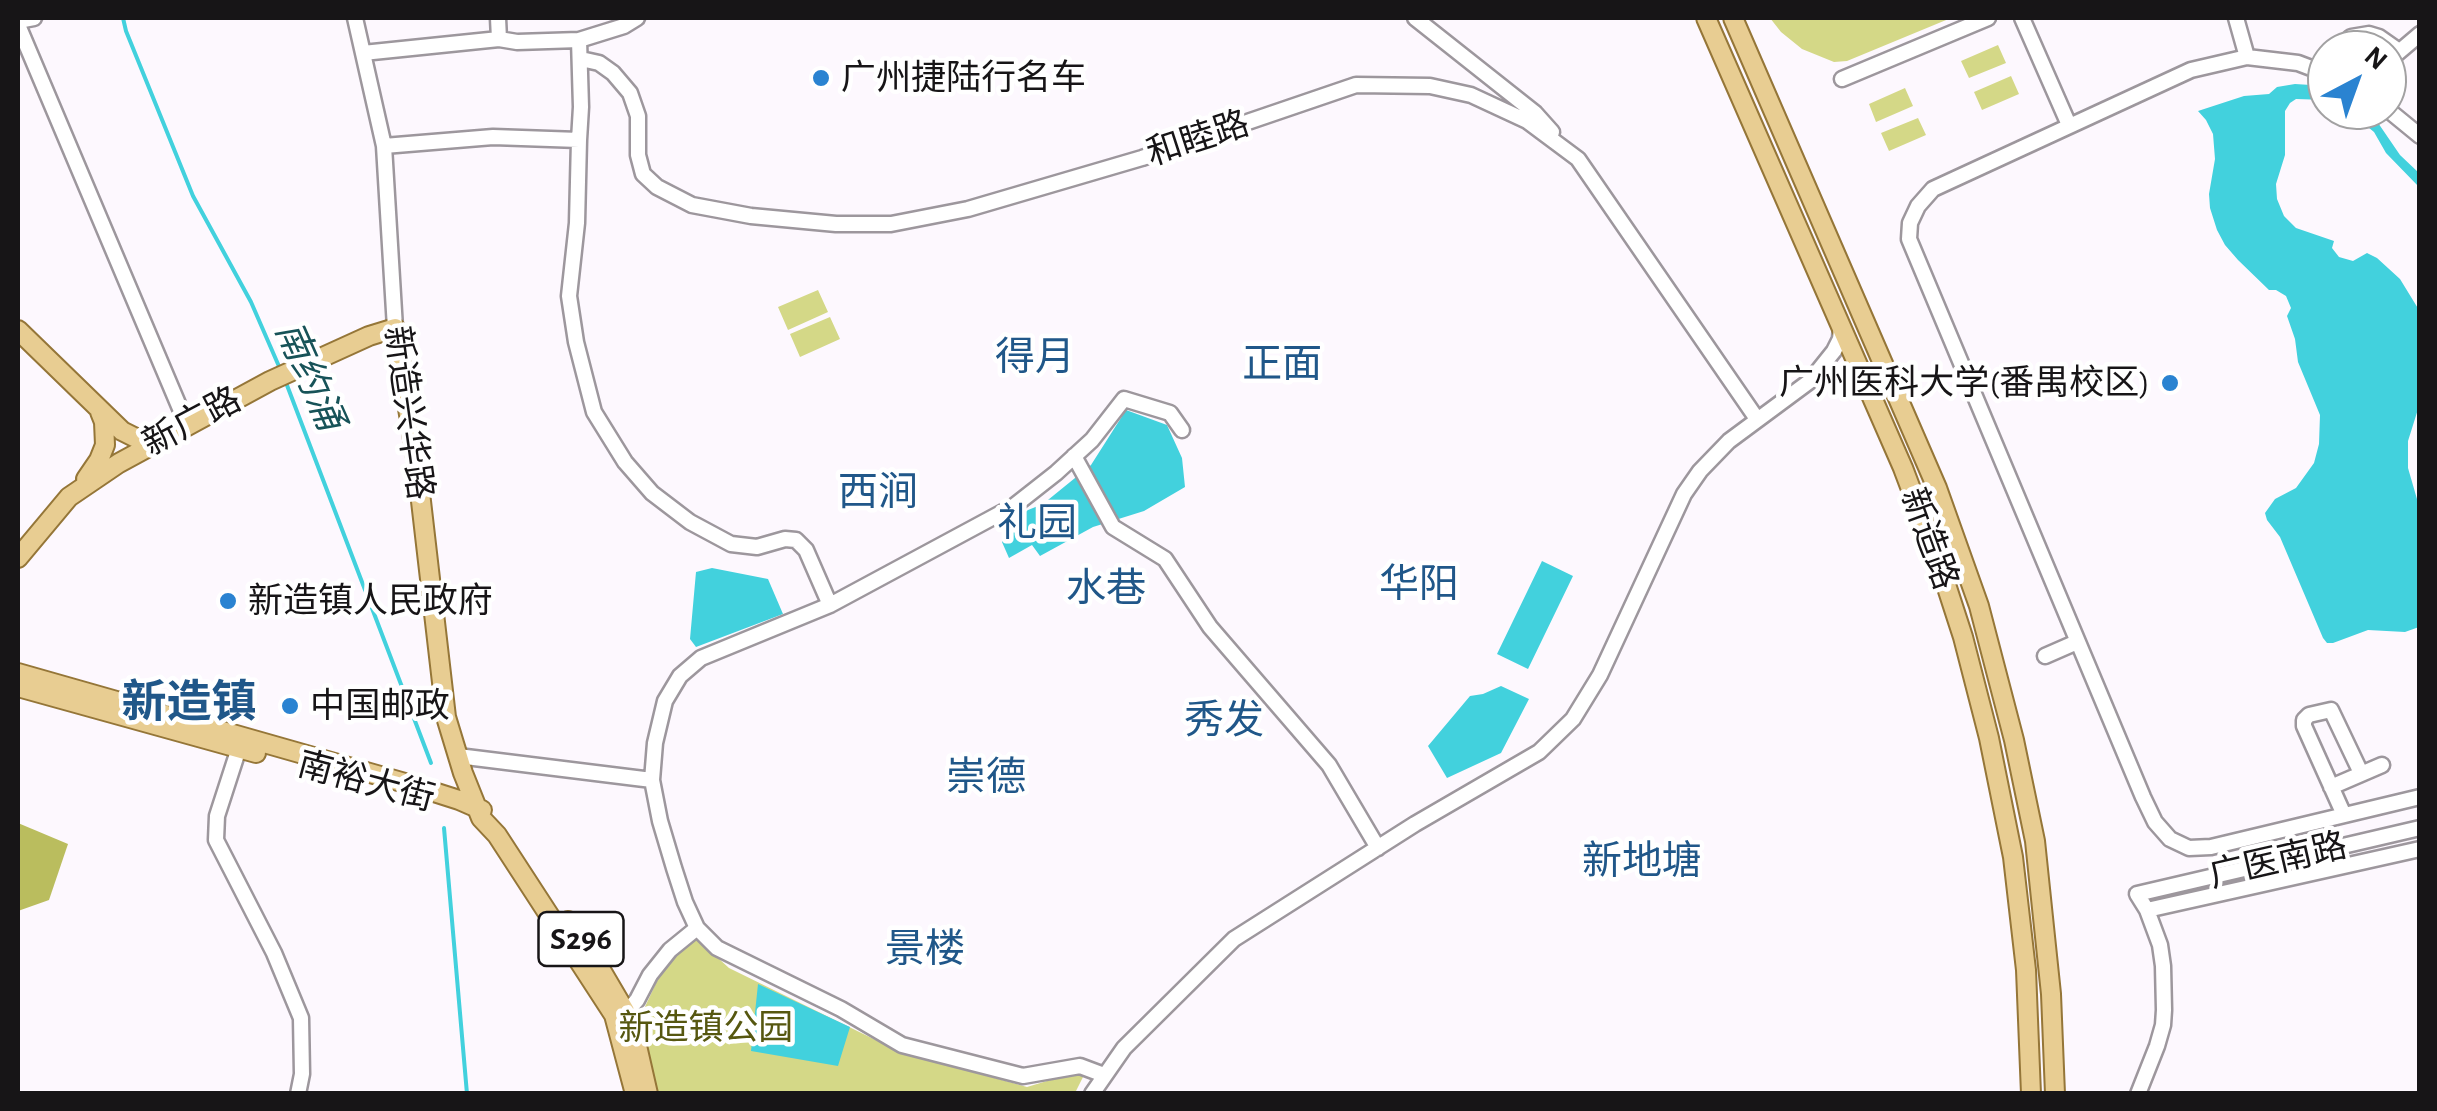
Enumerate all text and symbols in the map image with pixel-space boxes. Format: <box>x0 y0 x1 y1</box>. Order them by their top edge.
north arrow <box>2307 30 2407 130</box>
text: N <box>2359 42 2392 76</box>
place label: 广州捷陆行名车 <box>841 57 1086 99</box>
marker: 广州捷陆行名车 <box>810 67 832 89</box>
street label: 和睦路 <box>1142 103 1254 175</box>
water label: 南约涌 <box>265 315 353 437</box>
street label: 新造兴华路 <box>375 323 441 503</box>
district label: 得月 <box>995 334 1075 382</box>
district label: 正面 <box>1242 341 1322 389</box>
place label: 广州医科大学(番禺校区) <box>1779 362 2150 404</box>
marker: 广州医科大学(番禺校区) <box>2159 372 2181 394</box>
street label: 新广路 <box>136 379 248 465</box>
district label: 西涧 <box>838 469 918 517</box>
street label: 新造路 <box>1891 482 1967 596</box>
district label: 礼园 <box>997 500 1077 548</box>
district label: 华阳 <box>1379 561 1459 609</box>
district label: 水巷 <box>1066 565 1146 613</box>
place label: 新造镇人民政府 <box>248 580 493 622</box>
marker: 新造镇人民政府 <box>217 590 239 612</box>
district label: 新造镇 <box>122 676 256 730</box>
place label: 中国邮政 <box>310 685 450 727</box>
marker: 中国邮政 <box>279 695 301 717</box>
district label: 秀发 <box>1184 697 1264 745</box>
street label: 南裕大街 <box>293 744 439 820</box>
district label: 崇德 <box>946 754 1026 802</box>
street label: 广医南路 <box>2205 825 2351 897</box>
district label: 新地塘 <box>1582 838 1702 886</box>
road number: S296 <box>538 912 624 966</box>
district label: 景楼 <box>885 926 965 974</box>
park label: 新造镇公园 <box>619 1007 793 1049</box>

